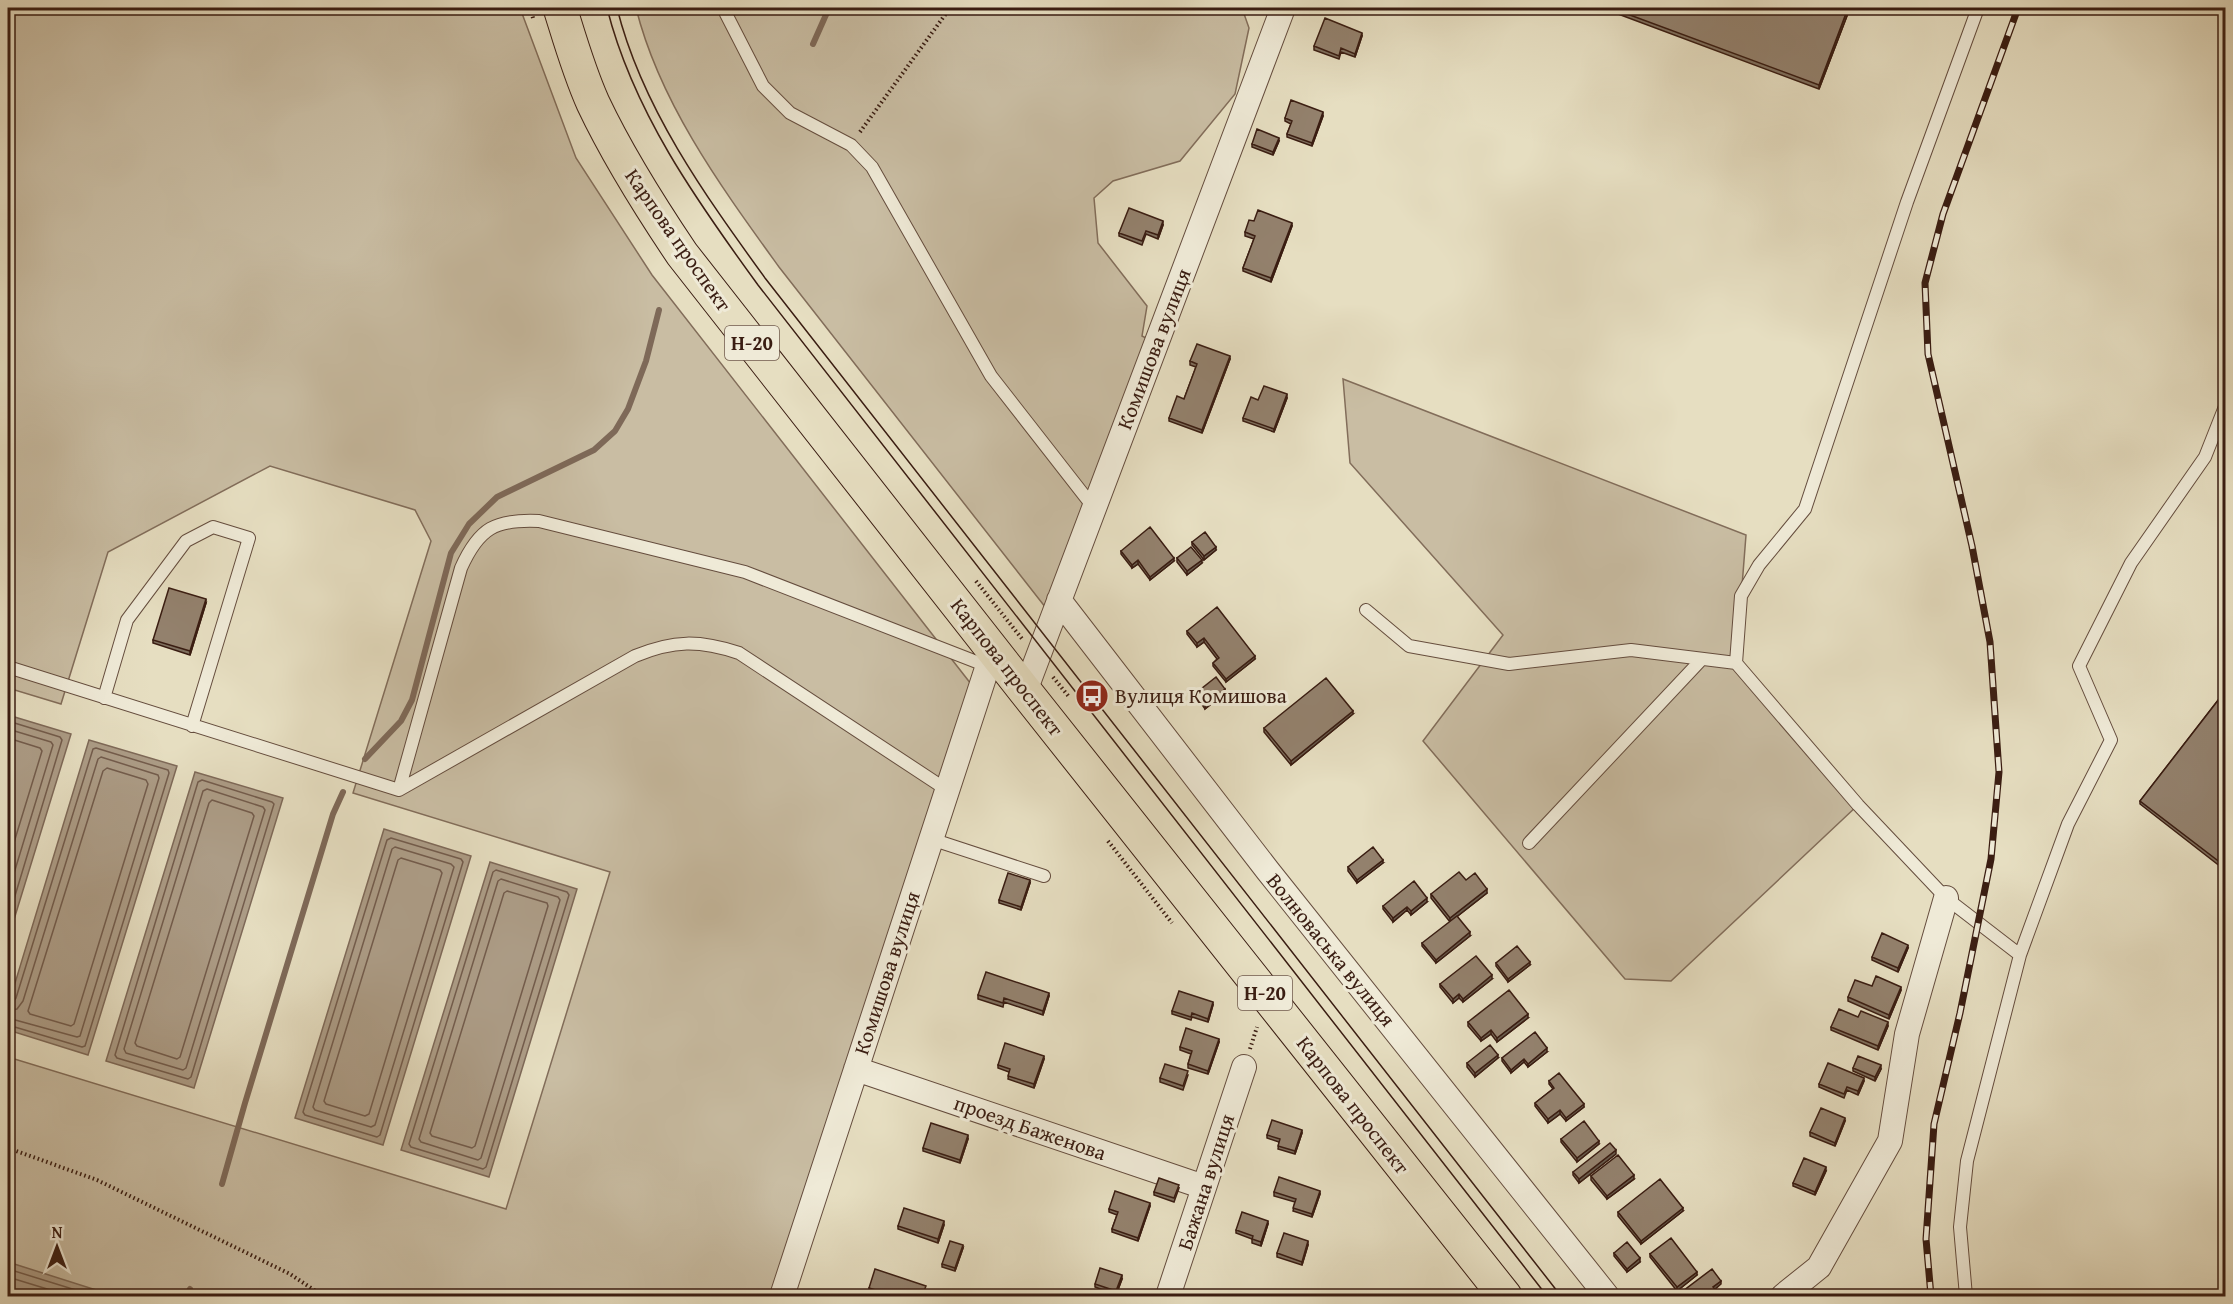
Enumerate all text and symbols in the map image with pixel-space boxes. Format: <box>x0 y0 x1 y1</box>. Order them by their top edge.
street label: Карпова проспект <box>618 162 739 317</box>
street label: Комишова вулиця <box>1109 264 1199 434</box>
road number: Н-20 <box>725 326 779 360</box>
street label: Карпова проспект <box>944 591 1071 742</box>
bus stop icon: Вулиця Комишова <box>1074 678 1110 714</box>
place label: Вулиця Комишова <box>1115 680 1287 711</box>
street label: Волноваська вулиця <box>1260 866 1403 1033</box>
street label: Комишова вулиця <box>845 887 928 1059</box>
road number: Н-20 <box>1238 976 1292 1010</box>
street label: Карпова проспект <box>1290 1029 1417 1180</box>
street label: проезд Баженова <box>950 1087 1110 1168</box>
street label: Бажана вулиця <box>1169 1109 1242 1254</box>
north arrow <box>27 1217 87 1277</box>
text: N <box>52 1220 63 1244</box>

